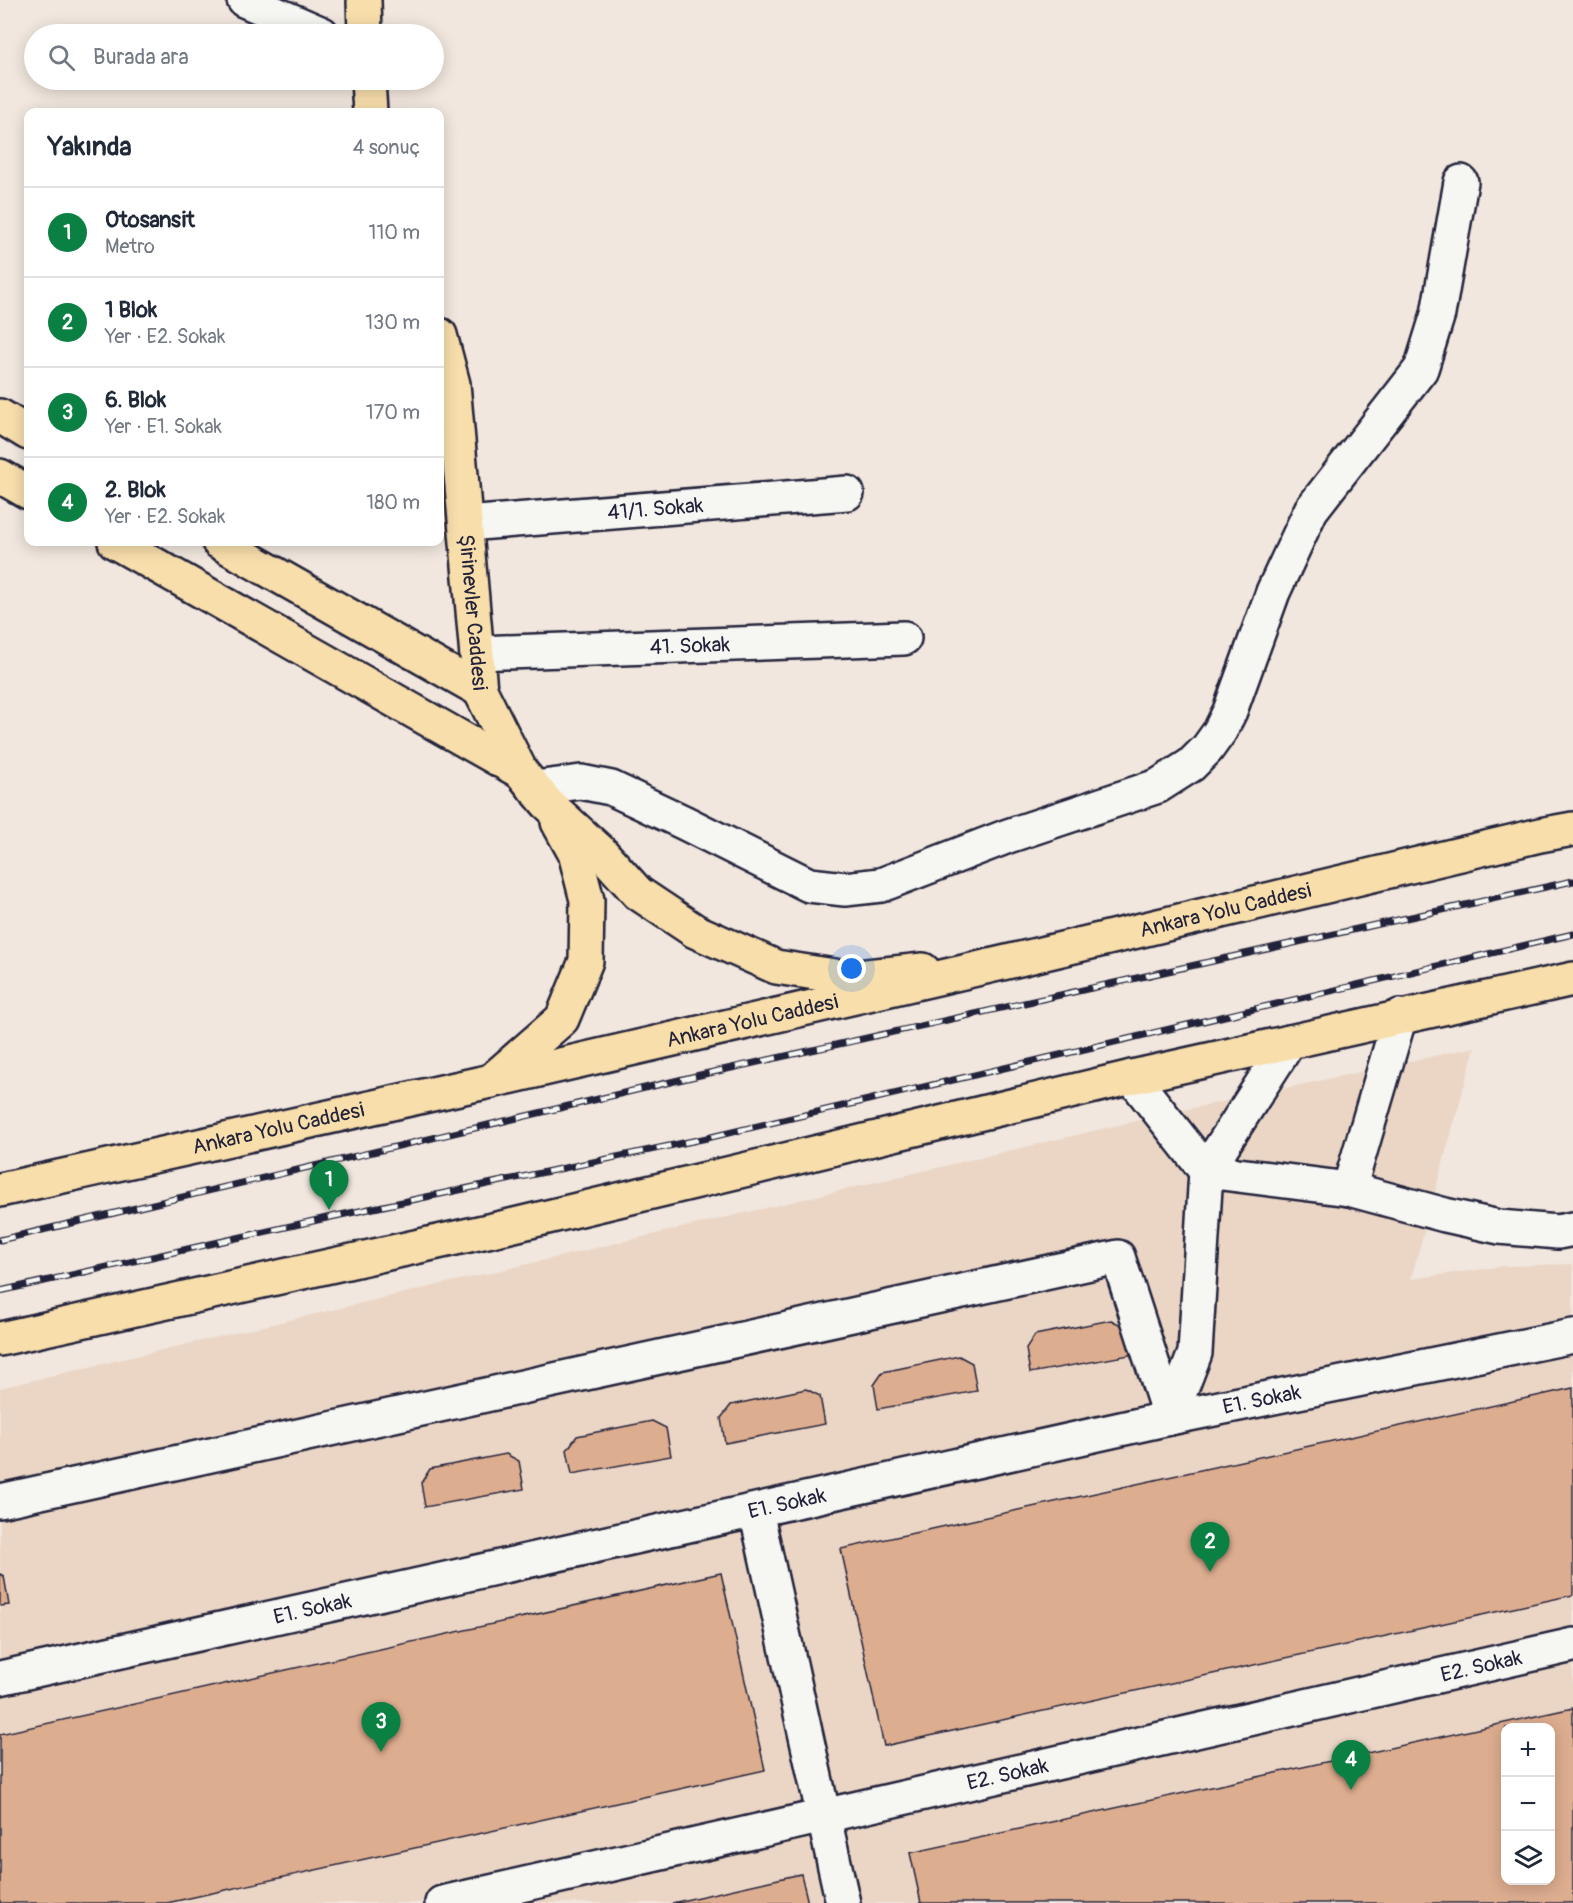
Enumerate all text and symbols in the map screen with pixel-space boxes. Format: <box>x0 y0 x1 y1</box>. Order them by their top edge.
search box <box>24 24 444 90</box>
icon: search <box>45 41 78 74</box>
text: Burada ara <box>93 43 189 71</box>
text: Yakında <box>48 131 132 163</box>
text: 4 sonuç <box>353 135 420 160</box>
text: Otosansit <box>105 206 195 234</box>
text: 1 <box>64 220 71 245</box>
text: 110 m <box>369 220 420 245</box>
text: Metro <box>105 234 155 259</box>
text: 1 Blok <box>105 296 157 324</box>
text: 2 <box>62 310 73 335</box>
text: 130 m <box>365 310 420 335</box>
text: Yer · E2. Sokak <box>105 324 225 349</box>
text: 6. Blok <box>105 386 166 414</box>
text: 3 <box>62 400 73 425</box>
text: 170 m <box>366 400 420 425</box>
text: Yer · E1. Sokak <box>105 414 222 439</box>
text: 2. Blok <box>105 476 166 504</box>
text: 4 <box>62 490 73 515</box>
text: 180 m <box>366 490 420 515</box>
street label: 41/1. Sokak <box>606 492 705 526</box>
text: Yer · E2. Sokak <box>105 504 225 529</box>
street label: Şirinevler Caddesi <box>452 533 493 692</box>
street label: 41. Sokak <box>649 631 731 661</box>
street label: Ankara Yolu Caddesi <box>1137 877 1314 944</box>
your location <box>837 954 866 983</box>
street label: Ankara Yolu Caddesi <box>664 988 841 1054</box>
street label: Ankara Yolu Caddesi <box>190 1096 367 1161</box>
pin: 1 <box>310 1160 348 1210</box>
street label: E1. Sokak <box>1220 1379 1303 1421</box>
street label: E1. Sokak <box>745 1482 829 1525</box>
pin: 2 <box>1190 1522 1230 1572</box>
street label: E1. Sokak <box>271 1587 354 1631</box>
street label: E2. Sokak <box>1438 1644 1525 1689</box>
pin: 3 <box>362 1702 400 1752</box>
map controls <box>1501 1723 1555 1885</box>
button: + <box>1501 1723 1555 1777</box>
pin: 4 <box>1332 1740 1370 1790</box>
street label: E2. Sokak <box>964 1752 1051 1797</box>
button: − <box>1501 1777 1555 1831</box>
button: layers <box>1501 1831 1555 1885</box>

